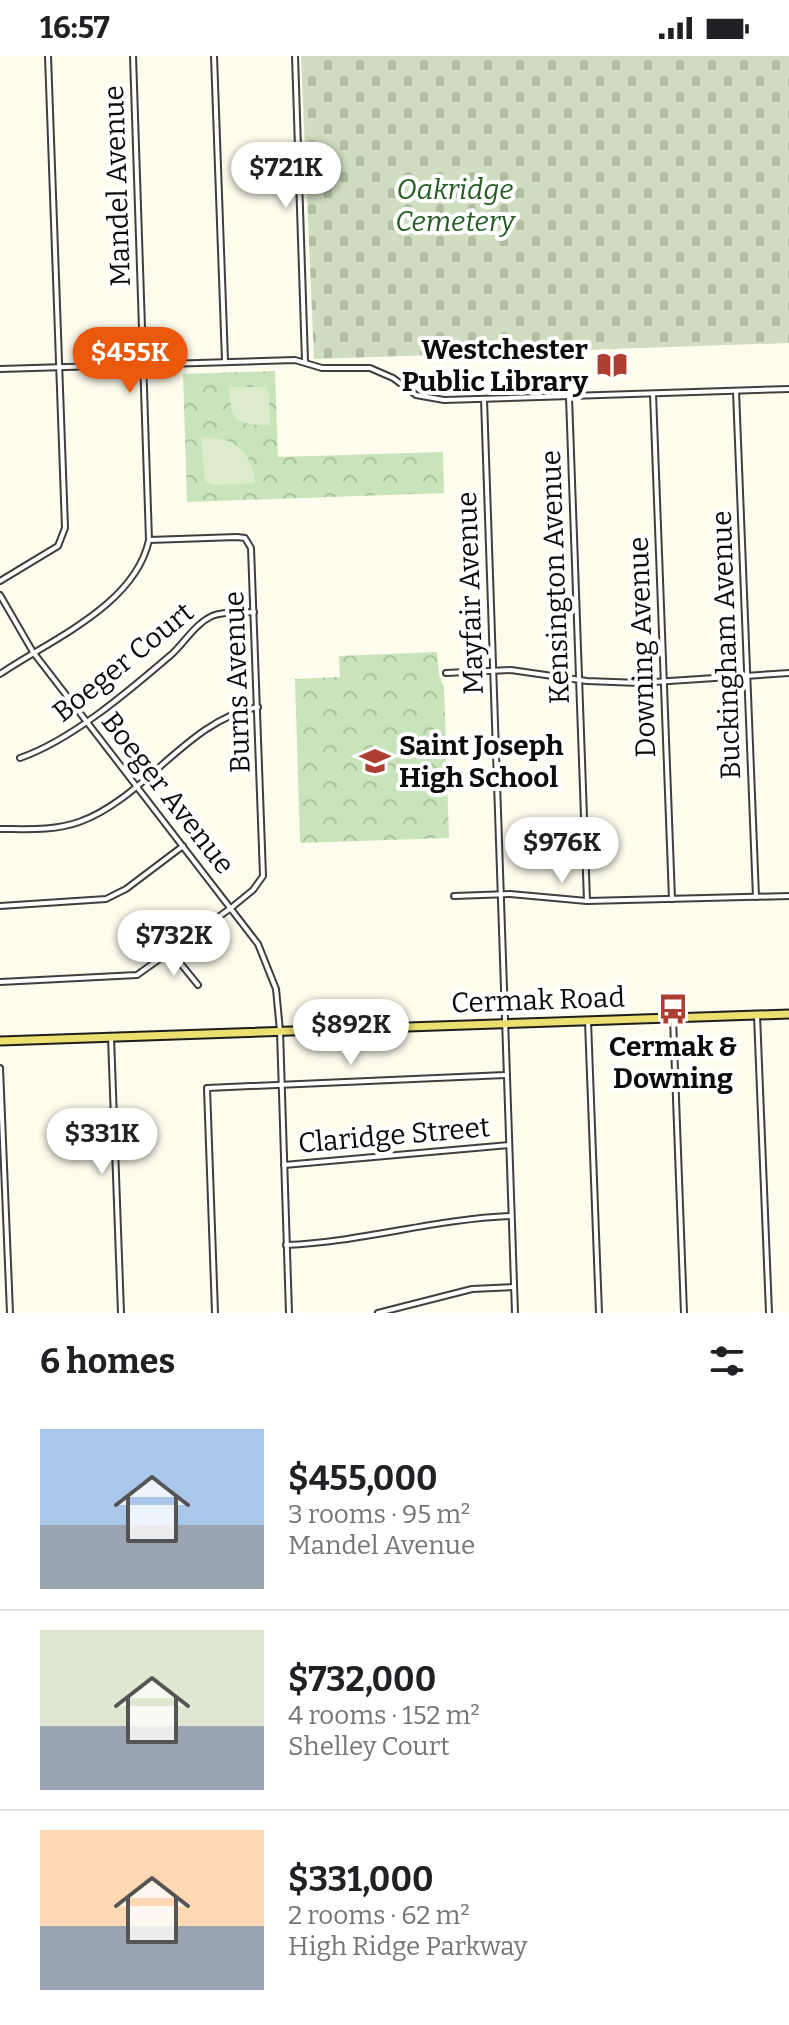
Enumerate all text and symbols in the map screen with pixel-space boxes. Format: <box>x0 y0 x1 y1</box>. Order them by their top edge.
text: 16:57 <box>40 10 110 46</box>
street label: Mandel Avenue <box>97 85 137 287</box>
pin: $721K <box>230 142 342 210</box>
text: $721K <box>249 152 323 183</box>
park label: Oakridge Cemetery <box>395 173 517 238</box>
pin: $455K <box>74 327 186 395</box>
place label: Westchester Public Library <box>402 333 588 398</box>
text: $455K <box>91 337 169 368</box>
library icon: Westchester Public Library <box>595 348 629 382</box>
street label: Kensington Avenue <box>534 449 576 705</box>
street label: Mayfair Avenue <box>450 491 490 695</box>
street label: Buckingham Avenue <box>705 510 747 780</box>
street label: Downing Avenue <box>622 536 662 758</box>
street label: Burns Avenue <box>217 590 257 774</box>
street label: Boeger Court <box>46 595 200 729</box>
street label: Boeger Avenue <box>95 706 241 880</box>
place label: Saint Joseph High School <box>399 729 564 794</box>
school or university icon: Saint Joseph High School <box>358 744 392 778</box>
pin: $976K <box>506 817 618 885</box>
text: $976K <box>523 827 601 858</box>
pin: $732K <box>118 910 230 978</box>
text: $732K <box>135 920 213 951</box>
street label: Cermak Road <box>450 980 626 1020</box>
bus stop icon: Cermak & Downing <box>656 992 690 1026</box>
pin: $892K <box>295 999 407 1067</box>
text: $892K <box>311 1009 391 1040</box>
place label: Cermak & Downing <box>609 1030 737 1095</box>
pin: $331K <box>46 1108 158 1176</box>
street label: Claridge Street <box>297 1110 491 1160</box>
text: $331K <box>64 1118 140 1149</box>
icon: filters <box>705 1339 749 1383</box>
text: 6 homes <box>40 1341 175 1382</box>
text: $455,000 <box>288 1458 438 1499</box>
icon: home <box>104 1461 200 1557</box>
text: 3 rooms · 95 m² <box>288 1499 470 1530</box>
text: Mandel Avenue <box>288 1530 475 1561</box>
text: $732,000 <box>288 1659 436 1700</box>
icon: home <box>104 1662 200 1758</box>
text: 4 rooms · 152 m² <box>288 1700 480 1731</box>
text: Shelley Court <box>288 1731 450 1762</box>
text: $331,000 <box>288 1859 434 1900</box>
icon: home <box>104 1862 200 1958</box>
text: 2 rooms · 62 m² <box>288 1900 470 1931</box>
text: High Ridge Parkway <box>288 1931 528 1962</box>

